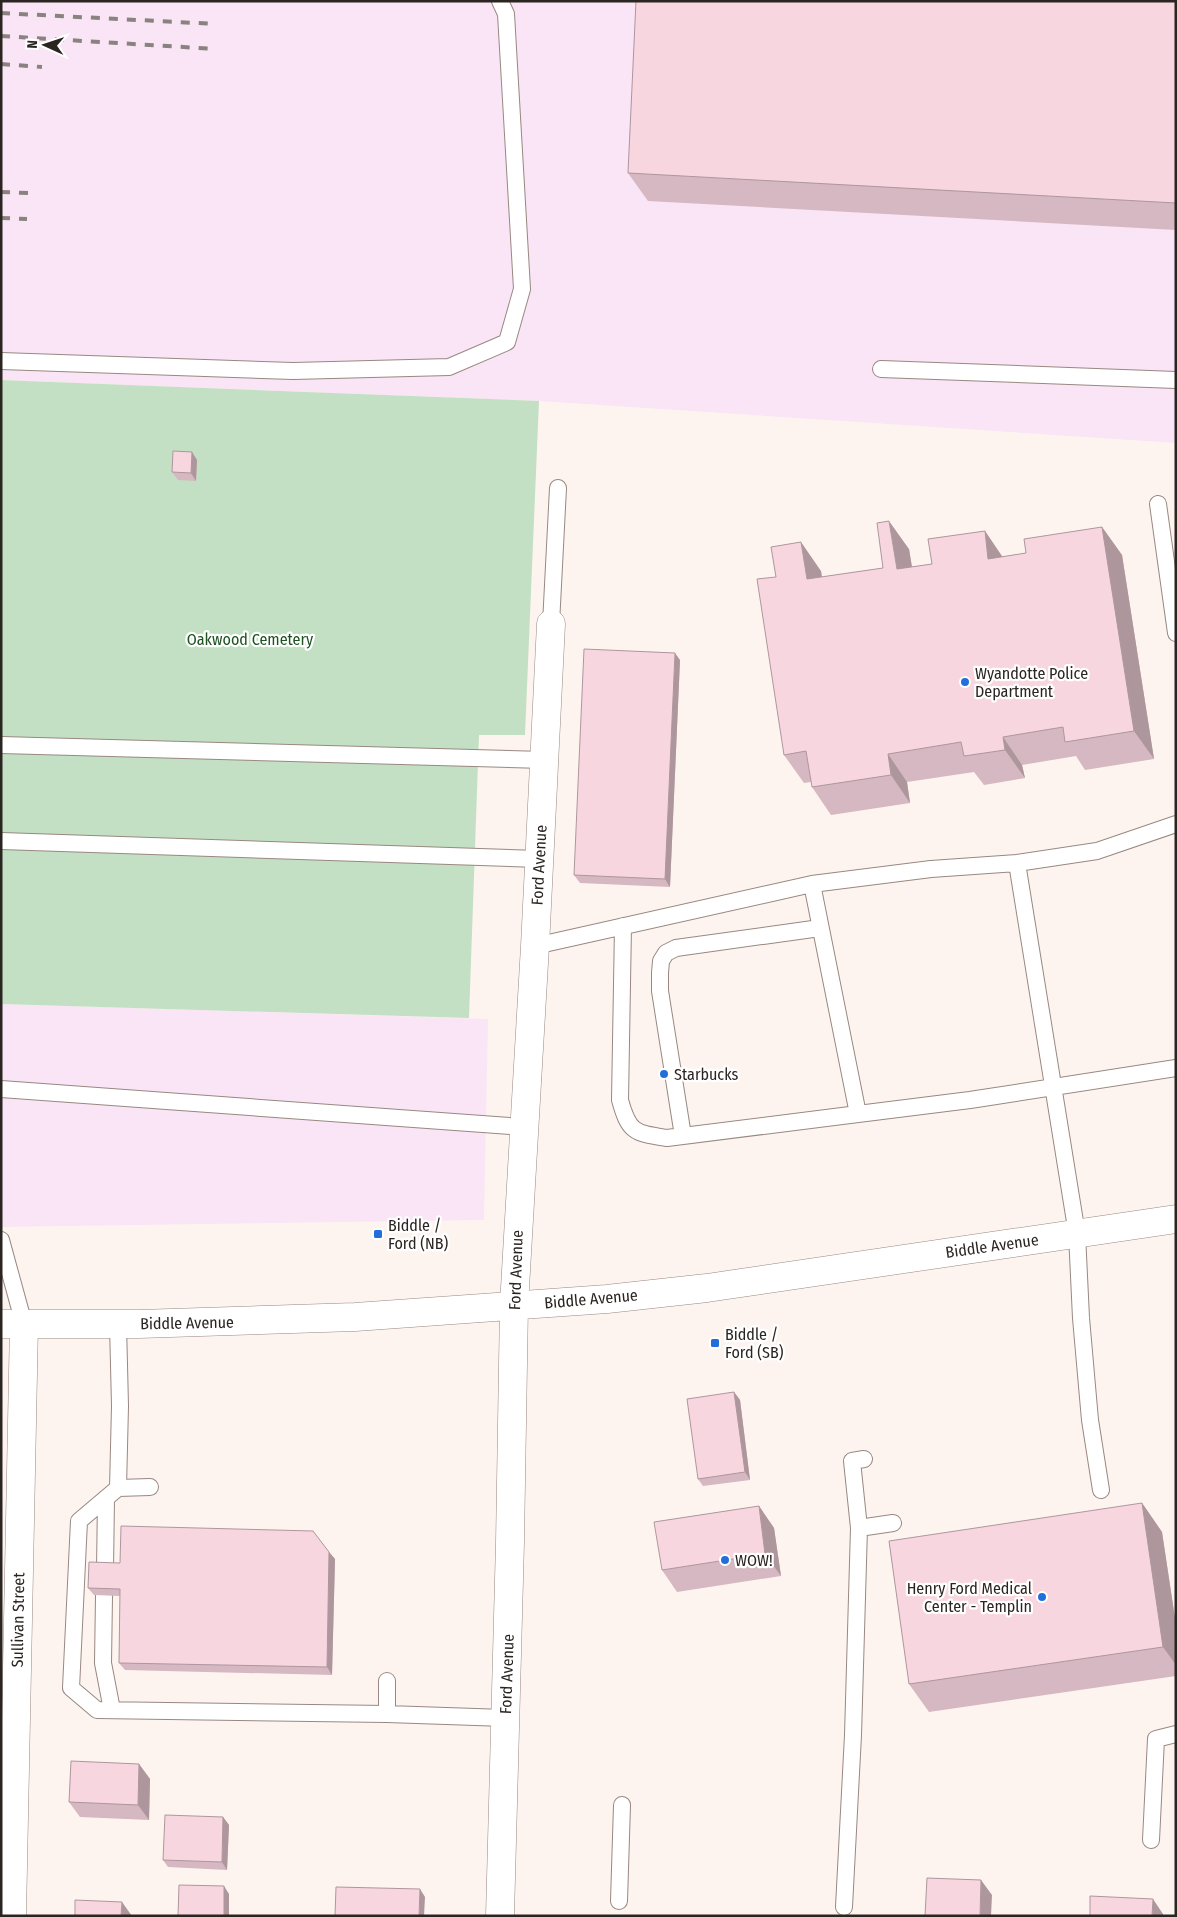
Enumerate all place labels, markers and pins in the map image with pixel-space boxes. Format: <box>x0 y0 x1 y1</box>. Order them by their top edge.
place label: Wyandotte Police Department <box>975 664 1088 701</box>
marker: Wyandotte Police Department <box>959 676 971 688</box>
place label: Starbucks <box>674 1065 739 1084</box>
marker: Starbucks <box>658 1068 670 1080</box>
place label: Biddle / Ford (NB) <box>388 1216 449 1253</box>
marker: Biddle / Ford (NB) <box>372 1228 384 1240</box>
place label: Biddle / Ford (SB) <box>725 1325 784 1362</box>
marker: Biddle / Ford (SB) <box>709 1337 721 1349</box>
place label: WOW! <box>735 1551 773 1570</box>
marker: WOW! <box>719 1554 731 1566</box>
place label: Henry Ford Medical Center - Templin <box>907 1579 1032 1616</box>
marker: Henry Ford Medical Center - Templin <box>1036 1591 1048 1603</box>

